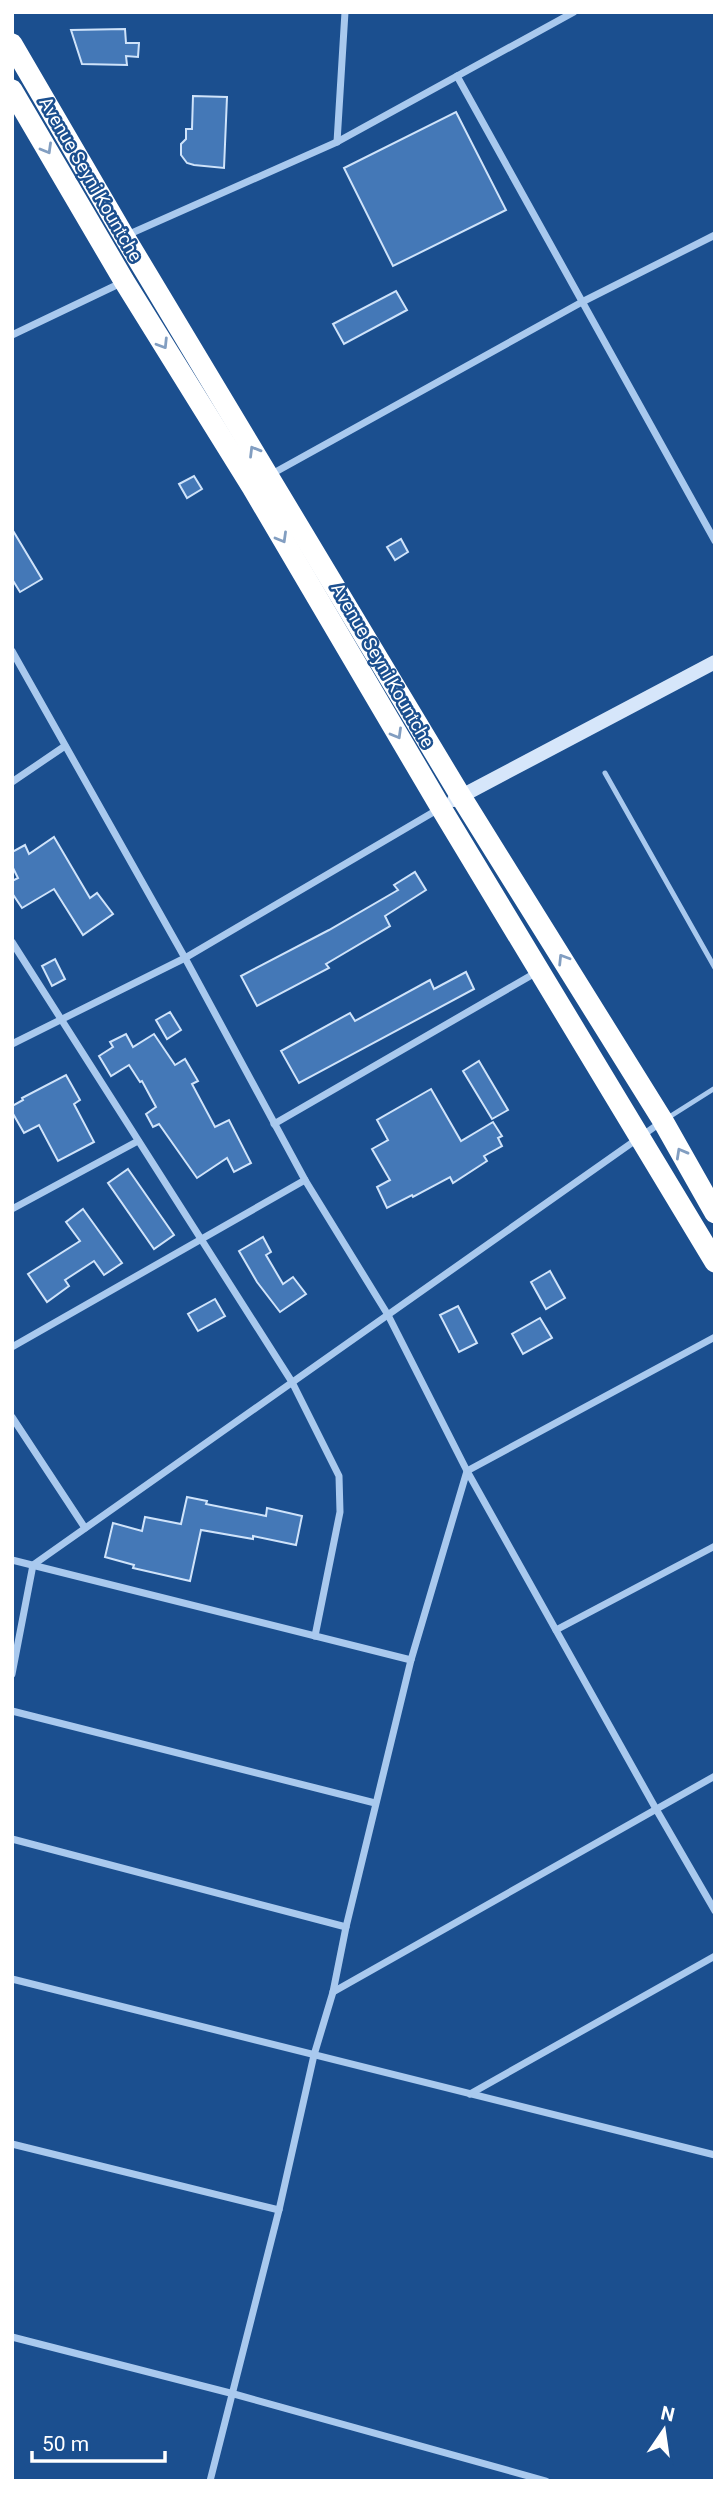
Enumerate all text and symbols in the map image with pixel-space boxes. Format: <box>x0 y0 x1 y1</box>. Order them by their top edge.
street label: Avenue Seyni Kountche <box>35 93 147 265</box>
one-way arrow <box>38 141 51 154</box>
one-way arrow <box>155 336 168 349</box>
one-way arrow <box>249 445 262 458</box>
one-way arrow <box>274 531 287 543</box>
street label: Avenue Seyni Kountche <box>327 579 439 751</box>
one-way arrow <box>389 727 402 740</box>
one-way arrow <box>558 954 571 967</box>
one-way arrow <box>676 1148 689 1161</box>
north arrow <box>629 2395 699 2465</box>
text: N <box>659 2401 677 2427</box>
scale bar <box>32 2420 164 2464</box>
text: 50 m <box>42 2432 89 2456</box>

